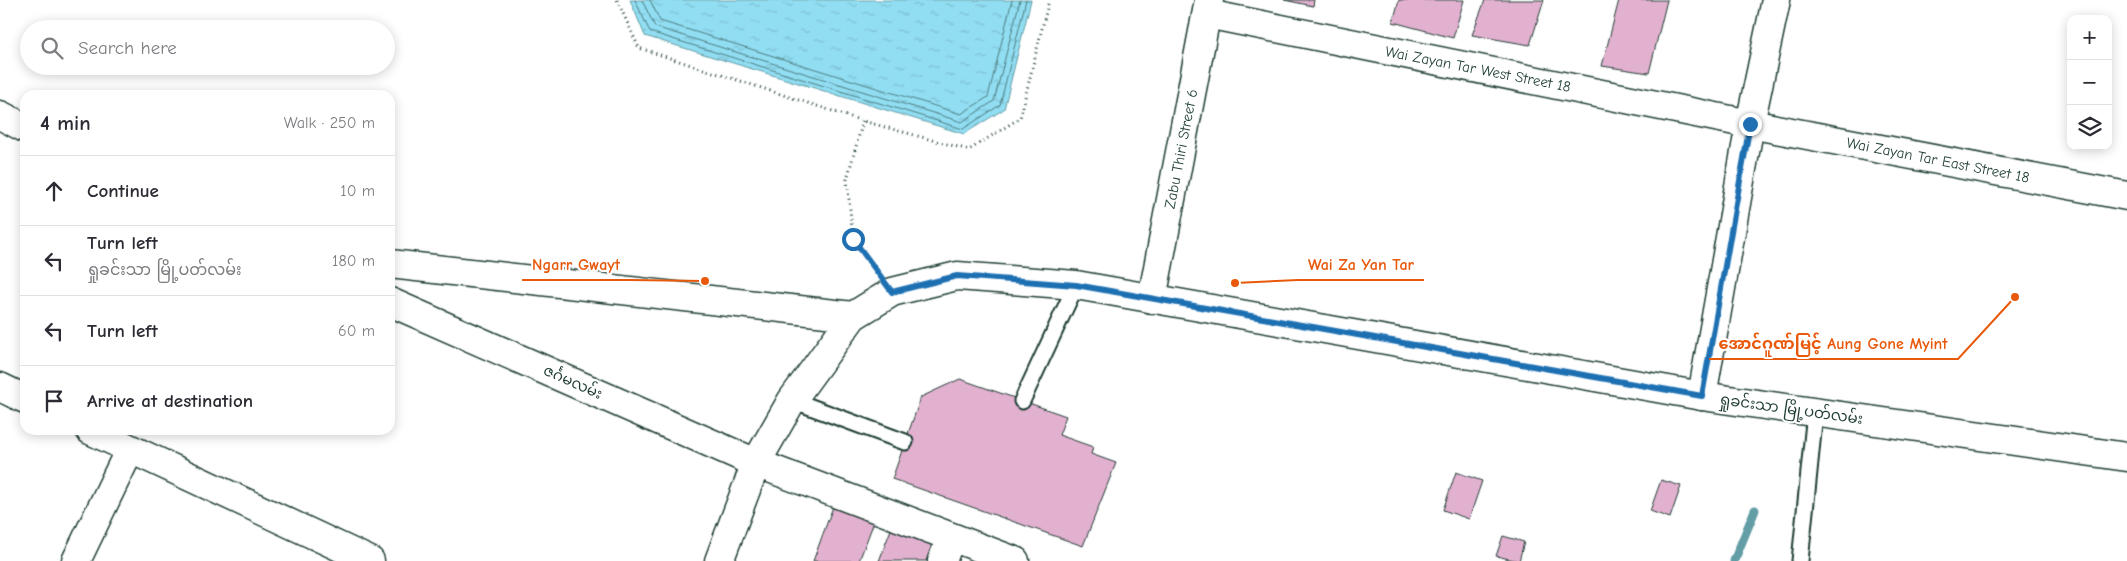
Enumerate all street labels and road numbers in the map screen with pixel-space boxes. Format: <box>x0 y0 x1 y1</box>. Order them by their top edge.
street label: Wai Zayan Tar West Street 18 <box>1384 42 1572 96</box>
street label: Zabu Thiri Street 6 <box>1161 88 1201 210</box>
street label: Wai Zayan Tar East Street 18 <box>1845 133 2031 187</box>
street label: ဇင်္ဂမလမ်း <box>541 360 606 403</box>
street label: ရှုခင်းသာ မြို့ပတ်လမ်း <box>1718 389 1864 431</box>

